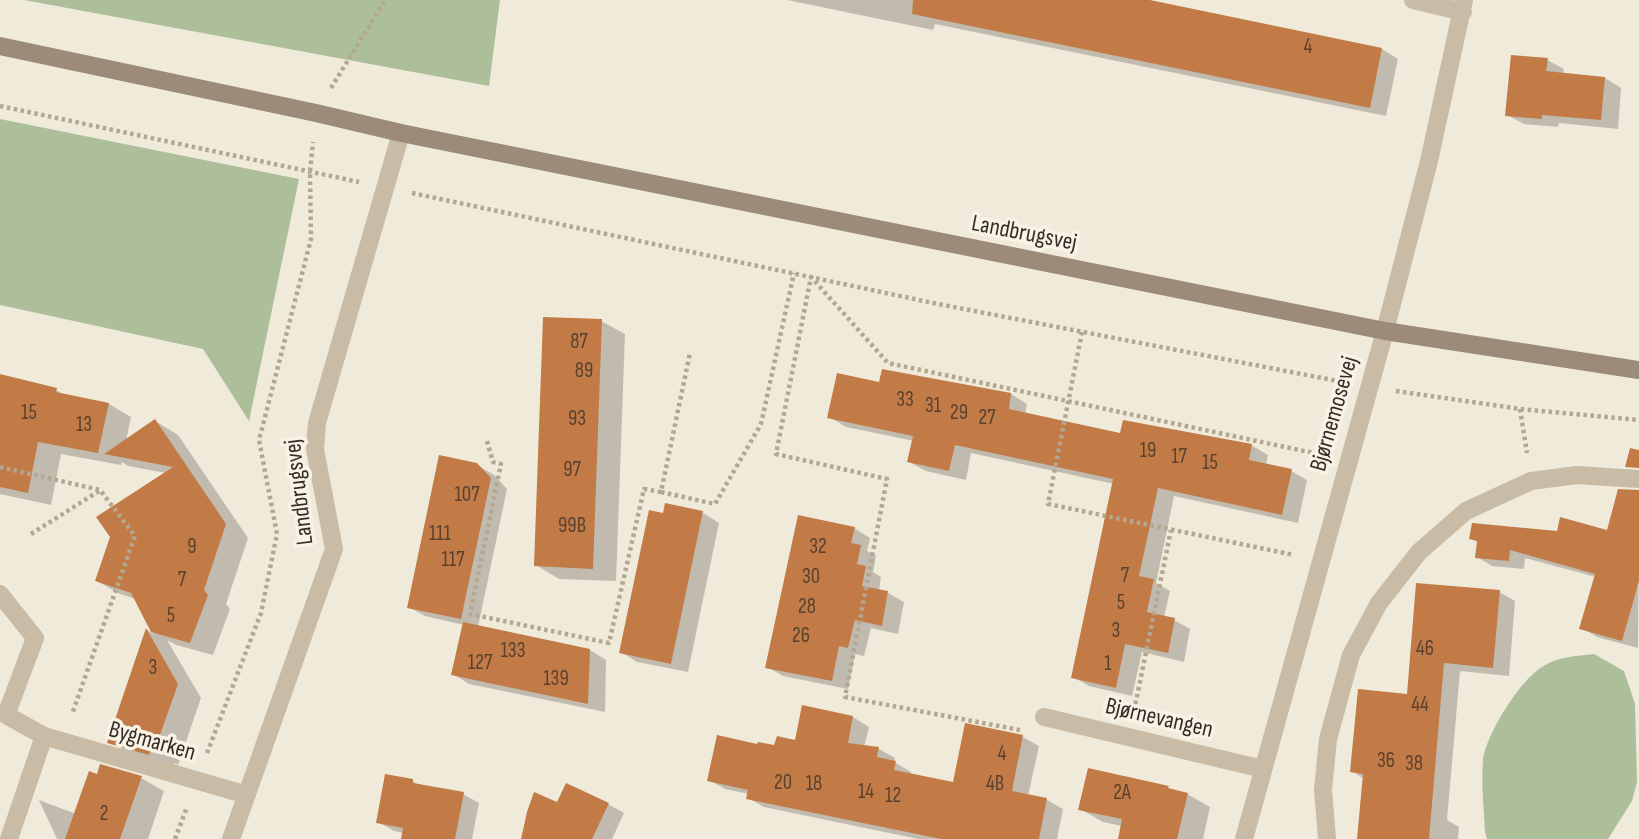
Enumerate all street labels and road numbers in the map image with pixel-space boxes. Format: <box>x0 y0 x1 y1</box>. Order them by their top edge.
street label: Landbrugsvej <box>969 210 1079 258</box>
street label: Bjørnemosevej <box>1305 353 1365 475</box>
street label: Landbrugsvej <box>279 437 321 547</box>
street label: Bjørnevangen <box>1102 693 1216 745</box>
street label: Bygmarken <box>105 716 199 768</box>

